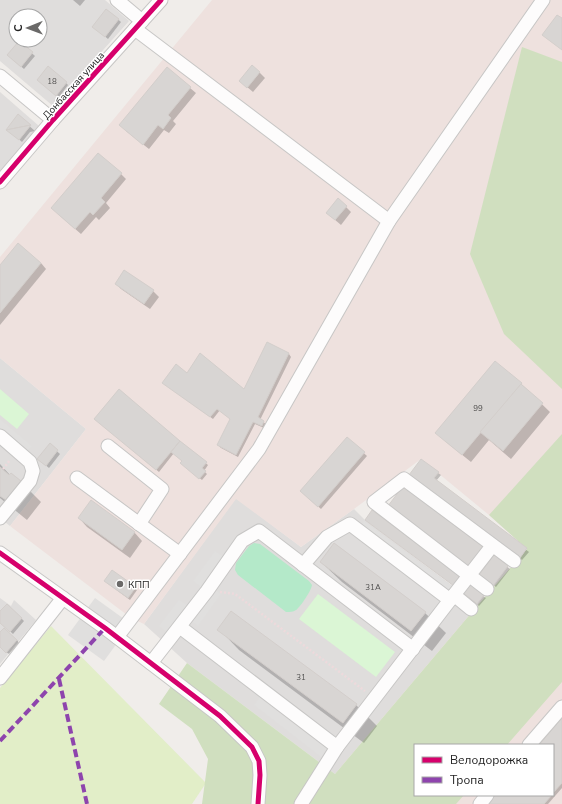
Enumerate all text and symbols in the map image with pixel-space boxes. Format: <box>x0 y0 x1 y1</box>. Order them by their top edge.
north arrow <box>8 8 48 48</box>
text: С <box>11 24 26 32</box>
street label: Донбасская улица <box>40 49 108 122</box>
house number: 18 <box>47 76 57 87</box>
house number: 99 <box>473 403 483 414</box>
place label: КПП <box>128 578 150 592</box>
marker: КПП <box>115 579 125 589</box>
house number: 31А <box>365 582 381 593</box>
house number: 31 <box>296 672 306 683</box>
legend <box>414 744 554 796</box>
text: Велодорожка <box>450 752 528 768</box>
text: Тропа <box>450 772 484 788</box>

